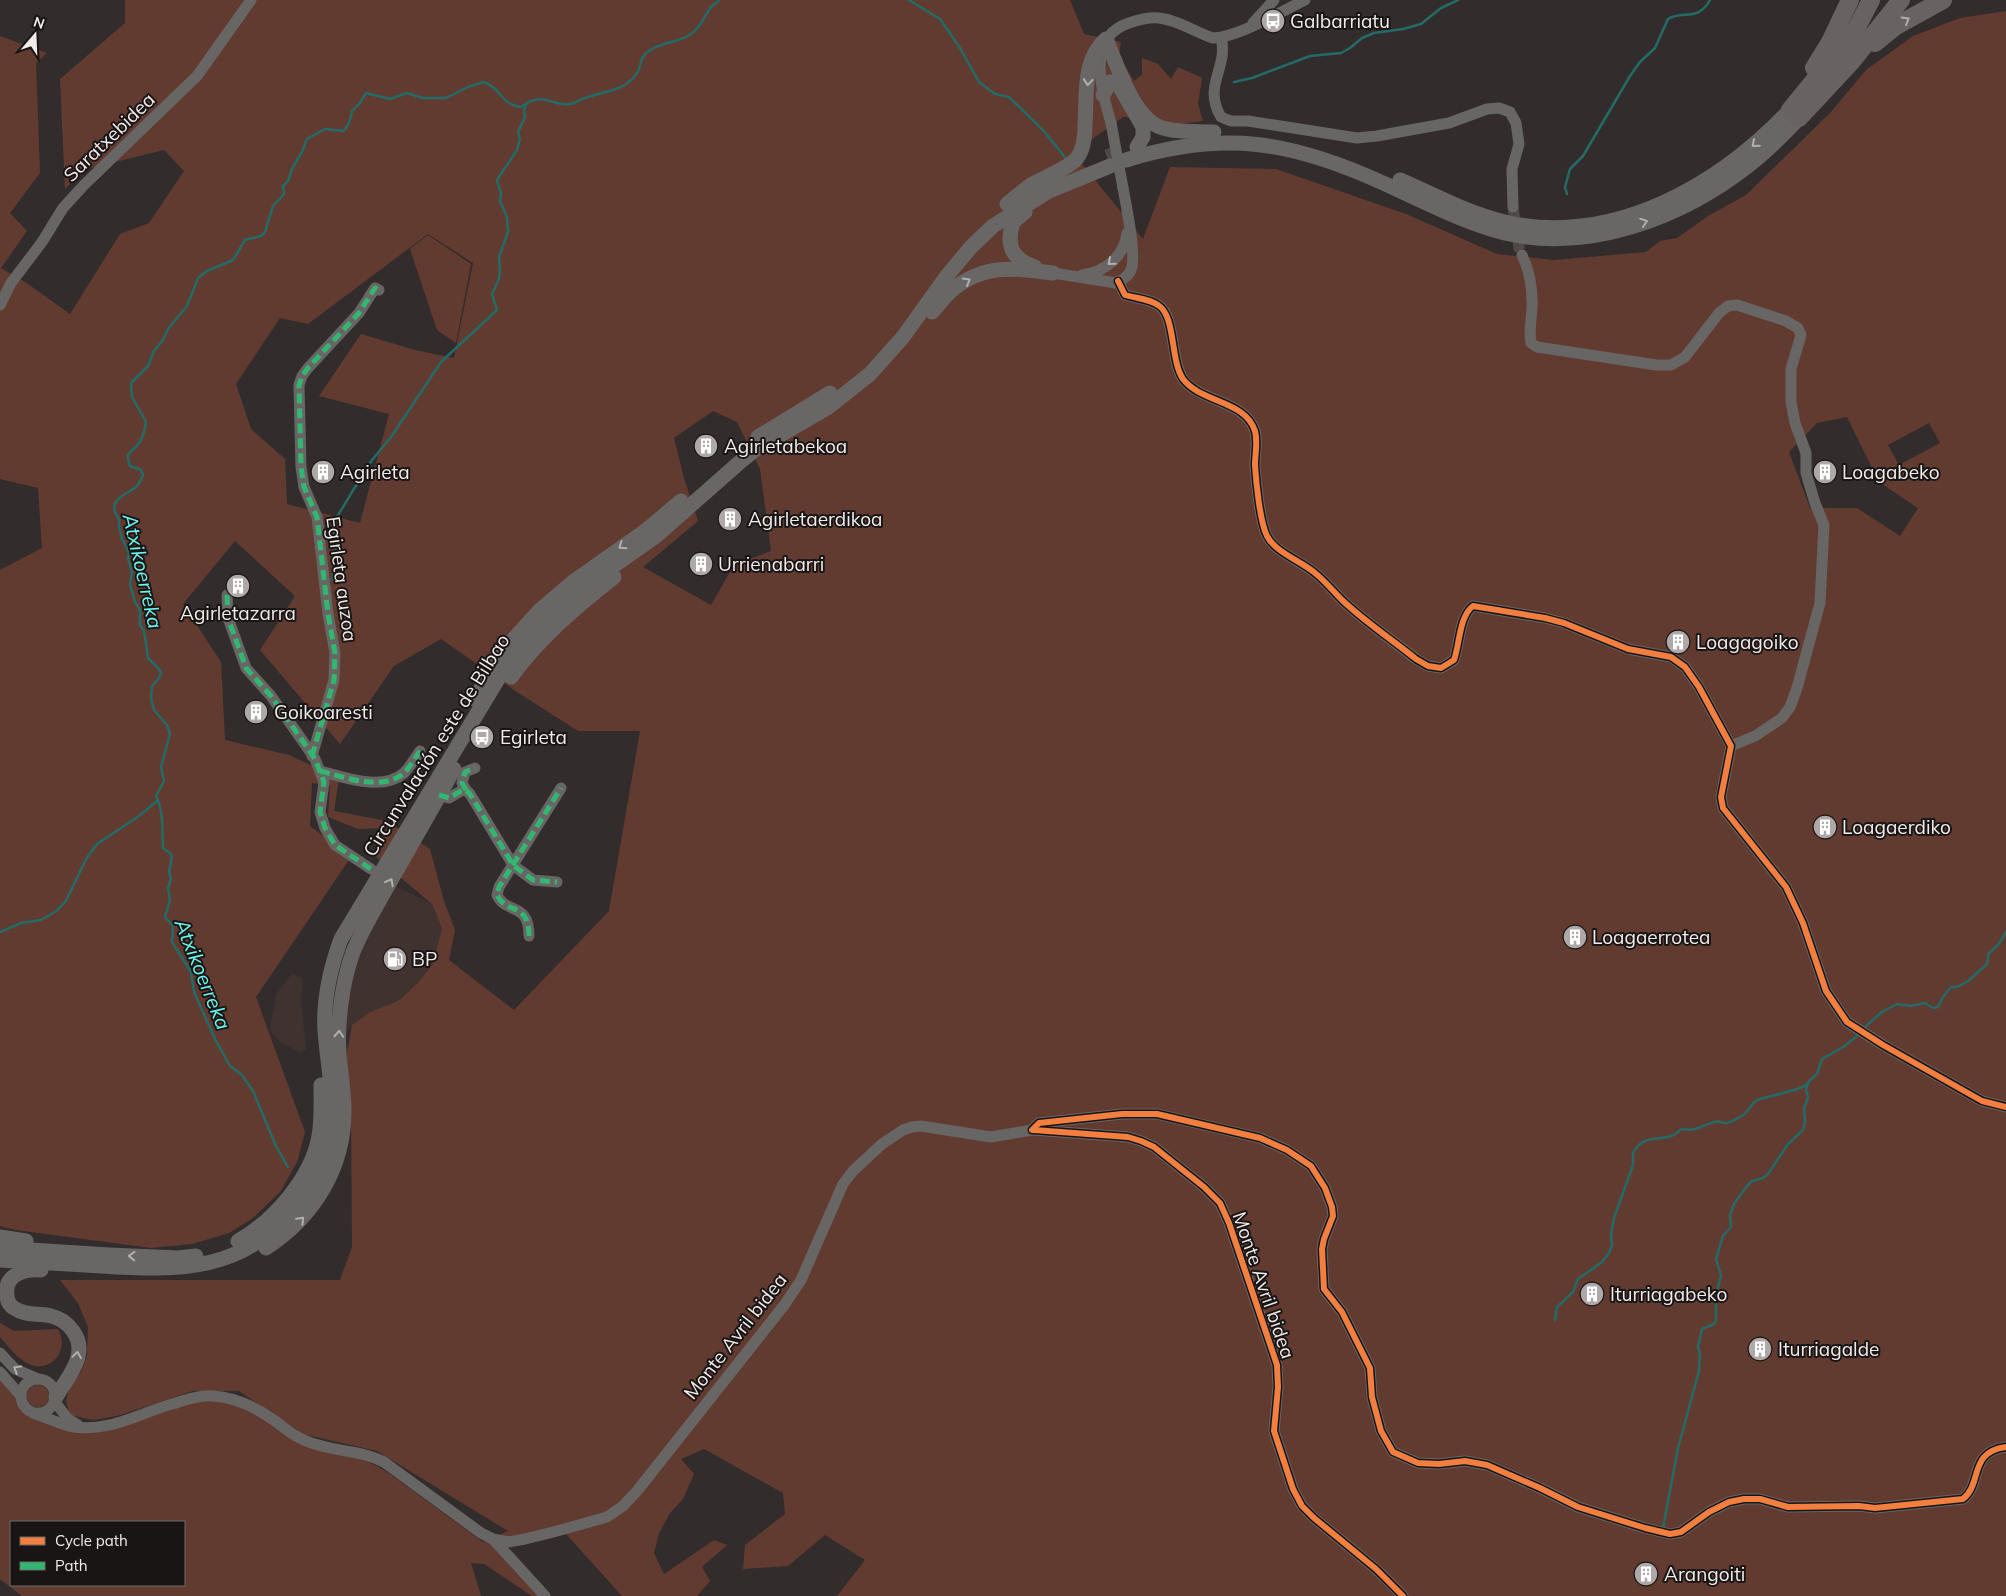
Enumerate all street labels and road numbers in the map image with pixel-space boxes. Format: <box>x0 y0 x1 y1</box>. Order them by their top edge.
street label: Saratxebidea <box>58 88 160 186</box>
street label: Egirleta auzoa <box>321 515 363 643</box>
street label: Circunvalación este de Bilbao <box>358 629 514 861</box>
street label: Monte Avril bidea <box>1228 1208 1300 1362</box>
street label: Monte Avril bidea <box>678 1268 792 1404</box>

